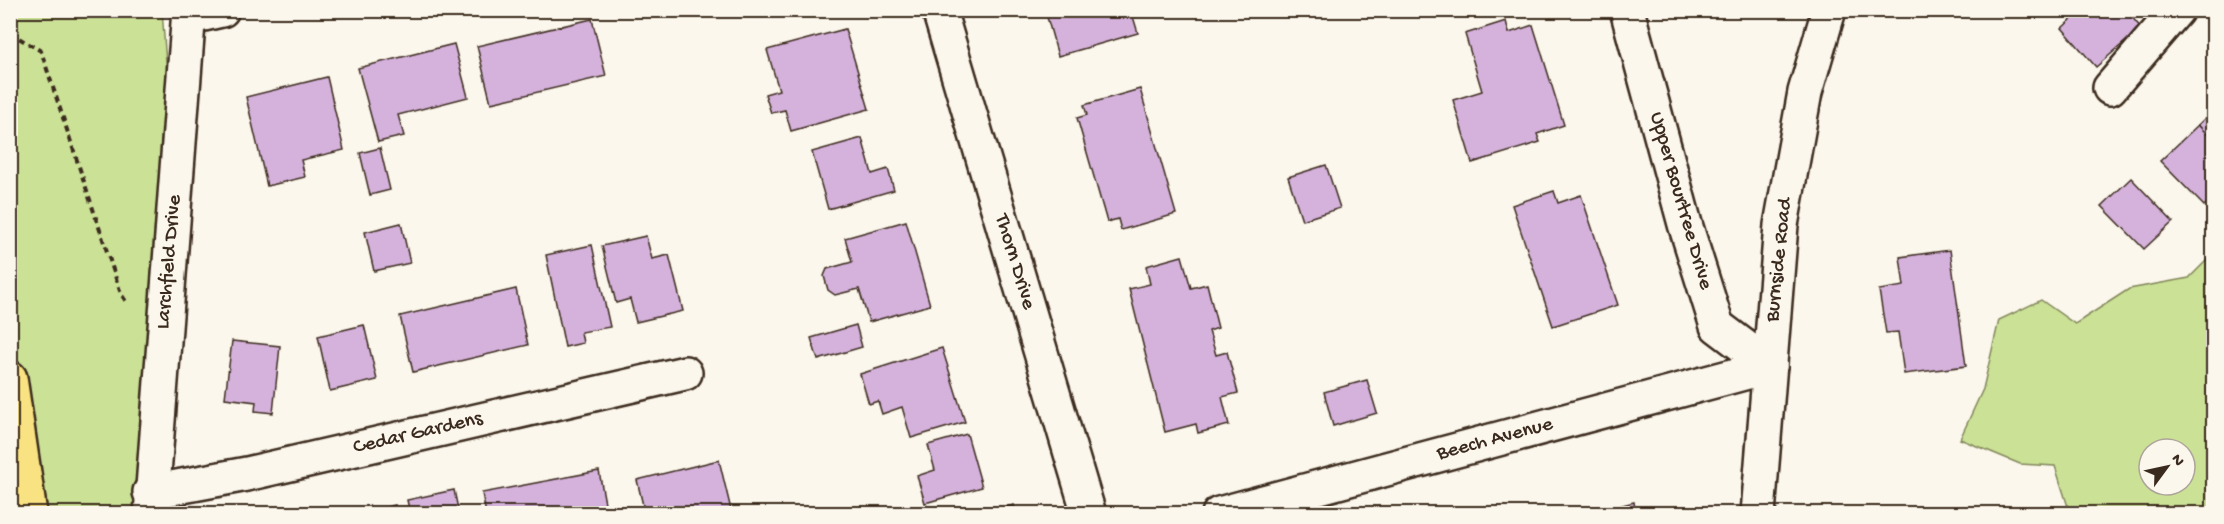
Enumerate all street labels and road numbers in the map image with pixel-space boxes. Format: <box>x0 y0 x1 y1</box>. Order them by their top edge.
street label: Upper Bourtree Drive <box>1643 109 1718 294</box>
street label: Larchfield Drive <box>152 193 188 330</box>
street label: Burnside Road <box>1761 195 1799 324</box>
street label: Thorn Drive <box>987 210 1041 314</box>
street label: Cedar Gardens <box>351 407 486 461</box>
street label: Beech Avenue <box>1433 412 1557 468</box>

